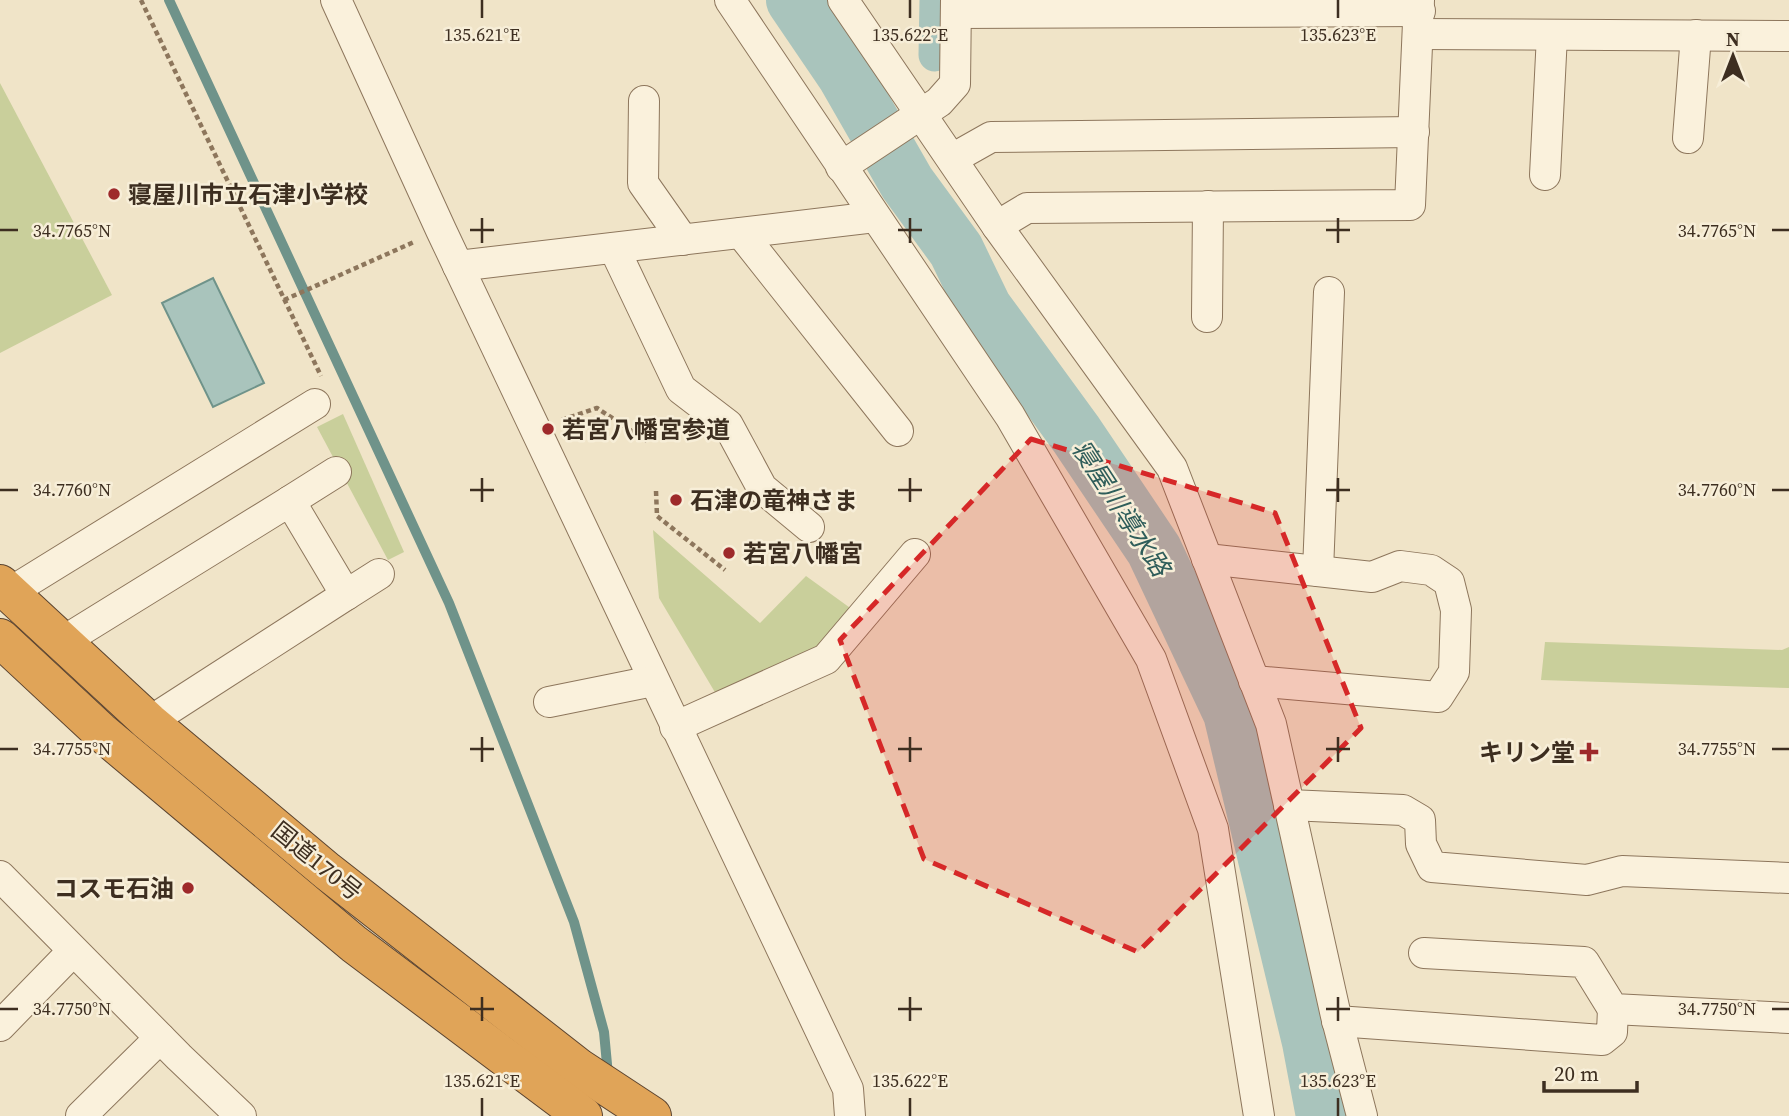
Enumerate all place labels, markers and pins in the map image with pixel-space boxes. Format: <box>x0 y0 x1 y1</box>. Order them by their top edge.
place label: 寝屋川市立石津小学校 <box>128 178 368 211</box>
marker: 寝屋川市立石津小学校 <box>106 186 122 202</box>
place label: 若宮八幡宮参道 <box>562 413 730 446</box>
marker: 若宮八幡宮参道 <box>540 421 556 437</box>
place label: 石津の竜神さま <box>690 484 858 517</box>
marker: 石津の竜神さま <box>668 492 684 508</box>
place label: 若宮八幡宮 <box>743 537 863 570</box>
marker: 若宮八幡宮 <box>721 545 737 561</box>
place label: キリン堂 <box>1479 736 1575 769</box>
marker: キリン堂 <box>1581 744 1597 760</box>
place label: コスモ石油 <box>54 872 174 905</box>
marker: コスモ石油 <box>180 880 196 896</box>

